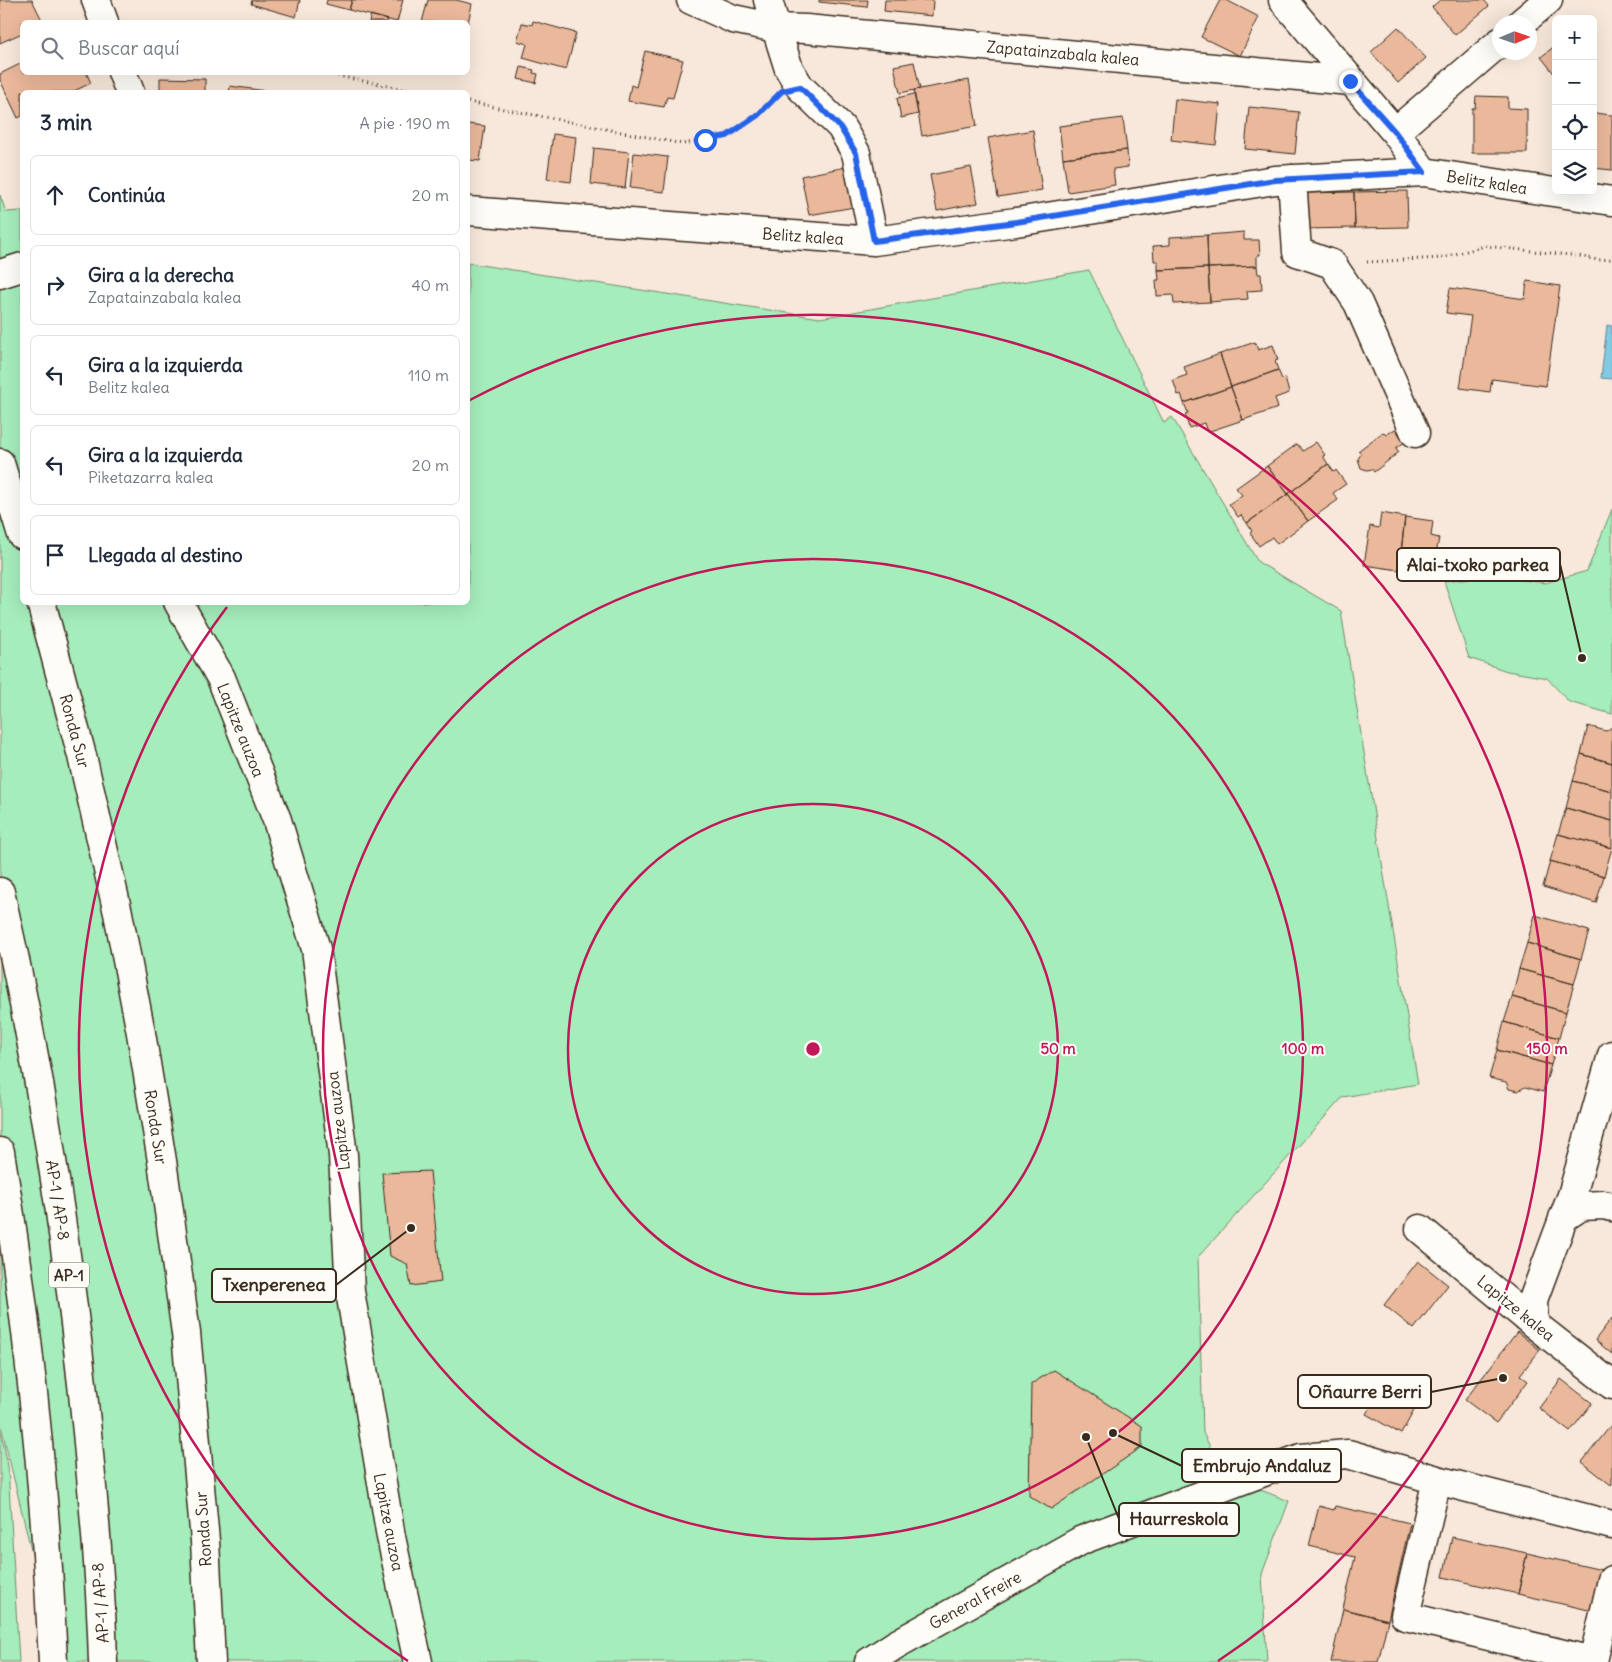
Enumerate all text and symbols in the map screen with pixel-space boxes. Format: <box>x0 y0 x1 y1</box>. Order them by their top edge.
north arrow <box>1492 15 1537 60</box>
map controls <box>1552 15 1597 195</box>
button: + <box>1552 15 1597 60</box>
search box <box>20 20 470 75</box>
icon: search <box>38 34 66 62</box>
text: Buscar aquí <box>78 36 179 60</box>
street label: Zapatainzabala kalea <box>986 36 1140 70</box>
button: − <box>1552 60 1597 105</box>
route end <box>1339 70 1362 93</box>
button: locate <box>1552 105 1597 150</box>
text: 3 min <box>40 109 92 136</box>
text: A pie · 190 m <box>360 113 450 133</box>
route start <box>694 129 717 152</box>
button: layers <box>1552 150 1597 195</box>
street label: Belitz kalea <box>1445 166 1529 198</box>
icon: ahead <box>41 181 69 209</box>
text: Continúa <box>88 183 165 207</box>
text: 20 m <box>412 185 449 205</box>
street label: Belitz kalea <box>762 223 844 249</box>
text: Gira a la derecha <box>88 263 234 287</box>
icon: right <box>41 271 69 299</box>
text: 40 m <box>411 275 449 295</box>
text: Zapatainzabala kalea <box>88 287 241 307</box>
text: Gira a la izquierda <box>88 353 243 377</box>
icon: left <box>41 361 69 389</box>
text: 110 m <box>408 365 449 385</box>
text: Belitz kalea <box>88 377 170 397</box>
text: Gira a la izquierda <box>88 443 243 467</box>
icon: left <box>41 451 69 479</box>
text: 20 m <box>412 455 449 475</box>
text: Piketazarra kalea <box>88 467 213 487</box>
icon: arrive <box>41 541 69 569</box>
text: Llegada al destino <box>88 543 243 567</box>
callout: Alai-txoko parkea <box>1397 548 1560 581</box>
text: Alai-txoko parkea <box>1407 553 1549 576</box>
street label: Lapitze auzoa <box>213 680 269 780</box>
street label: Ronda Sur <box>56 692 95 770</box>
text: 50 m <box>1040 1039 1076 1058</box>
text: 100 m <box>1282 1039 1324 1058</box>
text: 150 m <box>1526 1039 1568 1058</box>
centre of rings <box>804 1040 822 1058</box>
street label: Lapitze auzoa <box>322 1070 354 1172</box>
street label: Ronda Sur <box>140 1088 172 1166</box>
street label: AP-1 / AP-8 <box>42 1159 74 1241</box>
road number: AP-1 <box>49 1262 89 1288</box>
callout: Txenperenea <box>212 1269 336 1302</box>
street label: Lapitze kalea <box>1473 1271 1559 1345</box>
text: Txenperenea <box>222 1273 326 1296</box>
callout: Oñaurre Berri <box>1298 1375 1431 1408</box>
text: Oñaurre Berri <box>1308 1380 1422 1403</box>
callout: Embrujo Andaluz <box>1182 1449 1341 1482</box>
text: Embrujo Andaluz <box>1193 1454 1332 1477</box>
street label: Lapitze auzoa <box>370 1471 408 1573</box>
street label: Ronda Sur <box>190 1490 216 1567</box>
callout: Haurreskola <box>1119 1503 1239 1536</box>
text: Haurreskola <box>1129 1507 1229 1530</box>
street label: AP-1 / AP-8 <box>87 1562 113 1644</box>
street label: General Freire <box>925 1566 1025 1634</box>

